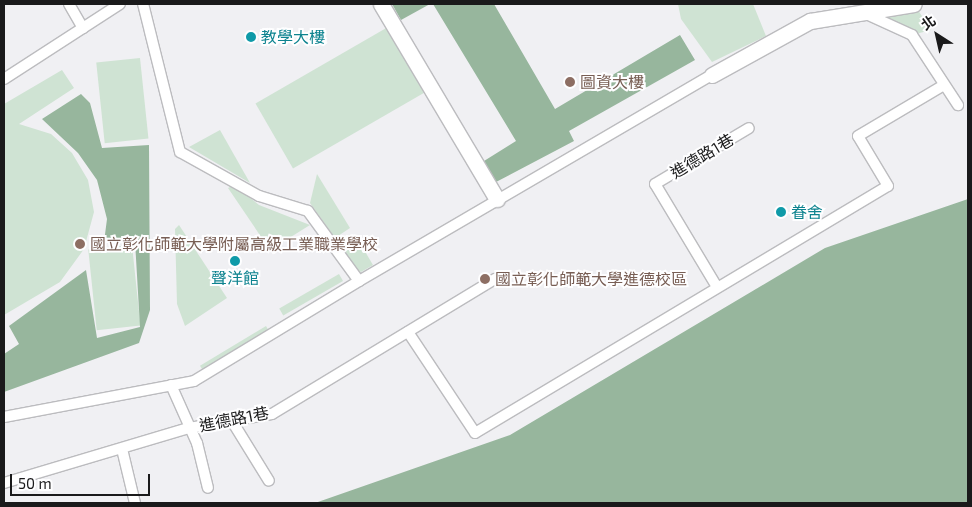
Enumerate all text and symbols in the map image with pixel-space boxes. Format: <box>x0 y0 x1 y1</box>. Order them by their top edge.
north arrow <box>912 10 962 60</box>
text: 北 <box>918 11 939 33</box>
place label: 教學大樓 <box>261 27 325 47</box>
marker: 教學大樓 <box>245 31 257 43</box>
place label: 圖資大樓 <box>580 72 644 92</box>
marker: 圖資大樓 <box>564 76 576 88</box>
street label: 進德路1巷 <box>667 130 737 182</box>
place label: 眷舍 <box>791 202 823 222</box>
marker: 眷舍 <box>775 206 787 218</box>
place label: 國立彰化師範大學附屬高級工業職業學校 <box>90 234 378 254</box>
marker: 國立彰化師範大學附屬高級工業職業學校 <box>74 238 86 250</box>
marker: 聲洋館 <box>229 255 241 267</box>
place label: 聲洋館 <box>211 268 259 288</box>
place label: 國立彰化師範大學進德校區 <box>495 269 687 289</box>
marker: 國立彰化師範大學進德校區 <box>479 273 491 285</box>
street label: 進德路1巷 <box>198 403 270 435</box>
scale bar <box>12 464 152 496</box>
text: 50 m <box>18 474 52 492</box>

